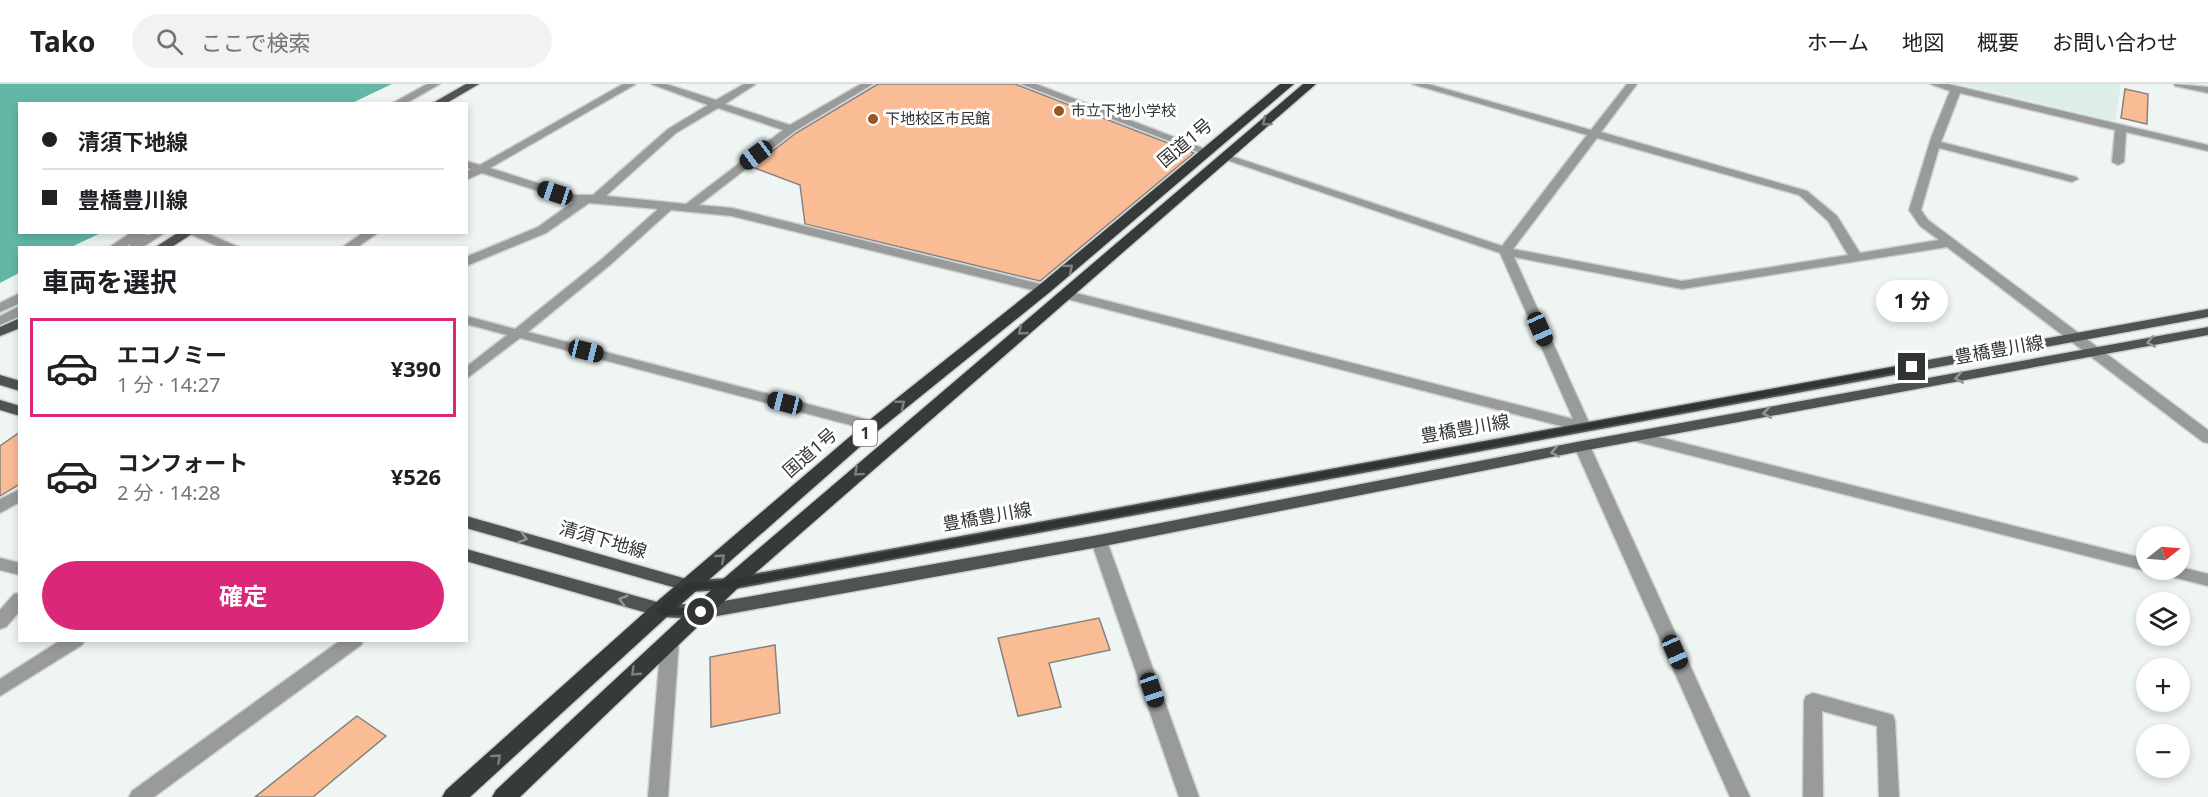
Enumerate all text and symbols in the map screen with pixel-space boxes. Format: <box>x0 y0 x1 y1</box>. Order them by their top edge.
search box <box>132 14 552 68</box>
text: Tako <box>30 22 96 60</box>
icon: search <box>153 25 186 58</box>
text: ここで検索 <box>201 27 311 57</box>
text: ホーム <box>1807 28 1869 56</box>
text: 地図 <box>1902 28 1944 56</box>
text: 概要 <box>1977 28 2019 56</box>
text: お問い合わせ <box>2052 28 2178 56</box>
place label: 市立下地小学校 <box>1071 100 1176 120</box>
marker: 市立下地小学校 <box>1052 104 1066 118</box>
place label: 下地校区市民館 <box>885 108 990 128</box>
marker: 下地校区市民館 <box>866 112 880 126</box>
street label: 国道1号 <box>1152 112 1217 172</box>
one-way arrow <box>1262 115 1273 126</box>
text: 清須下地線 <box>78 126 188 156</box>
car <box>736 137 776 173</box>
car <box>535 179 575 207</box>
text: 豊橋豊川線 <box>78 184 188 214</box>
text: 車両を選択 <box>42 263 177 300</box>
one-way arrow <box>1062 264 1073 275</box>
callout: 1 分 <box>1876 280 1948 322</box>
text: 1 分 <box>1894 287 1930 314</box>
car <box>1524 309 1556 349</box>
one-way arrow <box>1018 324 1029 335</box>
street label: 豊橋豊川線 <box>1952 329 2045 369</box>
one-way arrow <box>2146 335 2156 348</box>
car <box>566 338 606 364</box>
text: エコノミー <box>117 339 227 369</box>
icon: car <box>45 341 99 395</box>
text: ¥390 <box>391 353 441 383</box>
route end <box>1898 353 1925 380</box>
text: 1 分 · 14:27 <box>117 371 221 398</box>
one-way arrow <box>1954 371 1963 383</box>
car <box>765 390 805 416</box>
one-way arrow <box>894 400 905 411</box>
one-way arrow <box>1762 406 1772 419</box>
street label: 豊橋豊川線 <box>1418 408 1511 448</box>
road number: 1 <box>853 420 877 446</box>
street label: 国道1号 <box>777 422 841 482</box>
one-way arrow <box>1550 445 1560 458</box>
text: コンフォート <box>117 447 248 477</box>
icon: car <box>45 449 99 503</box>
text: ¥526 <box>391 461 441 491</box>
one-way arrow <box>855 465 865 476</box>
text: 2 分 · 14:28 <box>117 479 221 506</box>
street label: 豊橋豊川線 <box>940 496 1033 536</box>
street label: 清須下地線 <box>557 515 650 563</box>
north arrow <box>2136 526 2190 580</box>
map controls <box>2136 526 2190 778</box>
one-way arrow <box>517 531 528 543</box>
one-way arrow <box>715 554 725 565</box>
button: 確定 <box>42 561 444 630</box>
button: layers <box>2136 592 2190 646</box>
one-way arrow <box>618 595 629 607</box>
route start <box>687 598 714 625</box>
car <box>1659 632 1691 672</box>
button: + <box>2136 658 2190 712</box>
one-way arrow <box>632 665 643 676</box>
car <box>1138 670 1166 710</box>
button: − <box>2136 724 2190 778</box>
one-way arrow <box>491 754 501 765</box>

